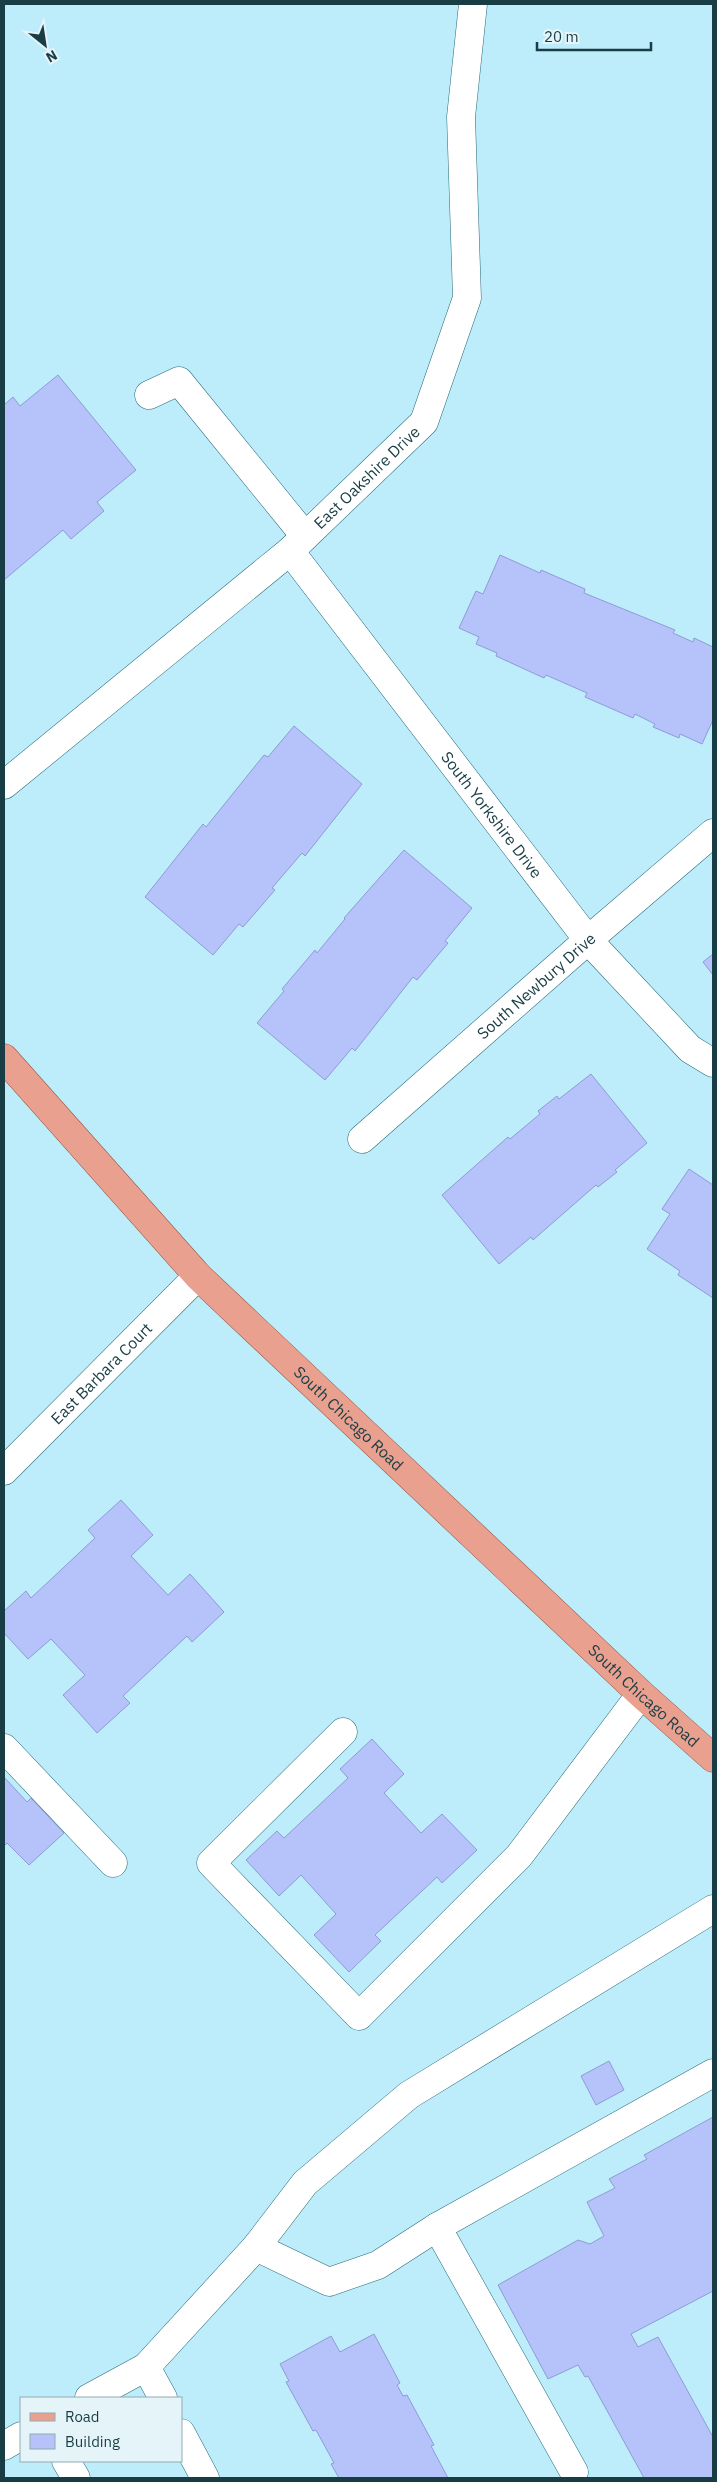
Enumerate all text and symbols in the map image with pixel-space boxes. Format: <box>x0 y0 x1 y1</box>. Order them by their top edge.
north arrow <box>20 20 70 70</box>
scale bar <box>537 20 651 52</box>
text: 20 m <box>544 27 579 46</box>
text: N <box>43 46 60 67</box>
street label: East Oakshire Drive <box>309 421 424 533</box>
street label: South Yorkshire Drive <box>437 747 547 882</box>
street label: South Newbury Drive <box>473 928 600 1043</box>
street label: East Barbara Court <box>47 1318 156 1428</box>
street label: South Chicago Road <box>290 1362 408 1475</box>
street label: South Chicago Road <box>584 1640 704 1751</box>
legend <box>20 2397 182 2462</box>
text: Road <box>65 2407 100 2426</box>
text: Building <box>65 2432 120 2451</box>

